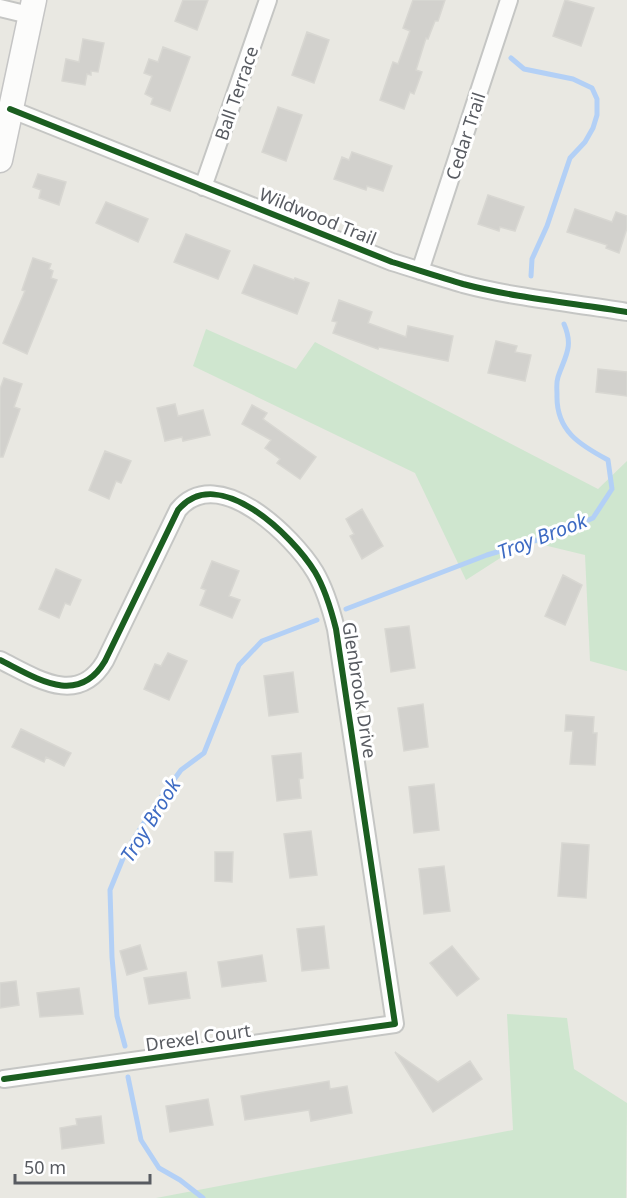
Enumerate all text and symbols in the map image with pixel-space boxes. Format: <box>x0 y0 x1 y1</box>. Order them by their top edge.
street label: Ball Terrace <box>209 43 263 143</box>
street label: Cedar Trail <box>440 89 490 183</box>
street label: Wildwood Trail <box>256 182 380 250</box>
water label: Troy Brook <box>493 506 592 565</box>
street label: Glenbrook Drive <box>337 620 383 760</box>
water label: Troy Brook <box>114 772 187 867</box>
street label: Drexel Court <box>144 1018 253 1056</box>
scale bar <box>15 1147 150 1185</box>
text: 50 m <box>24 1155 66 1179</box>

